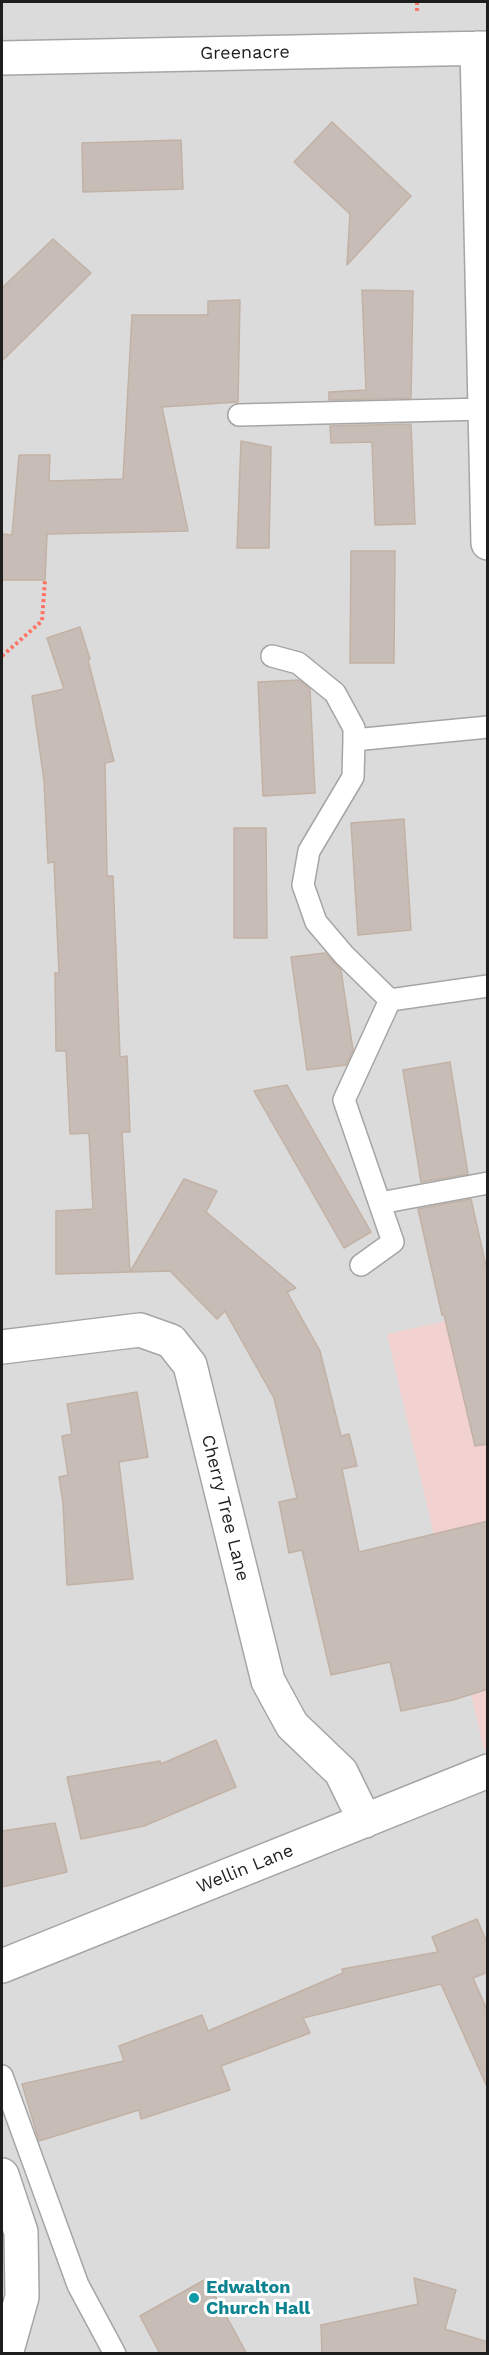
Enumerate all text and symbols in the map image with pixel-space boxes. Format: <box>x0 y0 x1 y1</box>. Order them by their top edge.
street label: Greenacre <box>200 41 290 65</box>
street label: Cherry Tree Lane <box>196 1433 254 1583</box>
street label: Wellin Lane <box>193 1840 297 1898</box>
place label: Edwalton Church Hall <box>206 2277 310 2320</box>
marker: Edwalton Church Hall <box>187 2291 201 2305</box>

